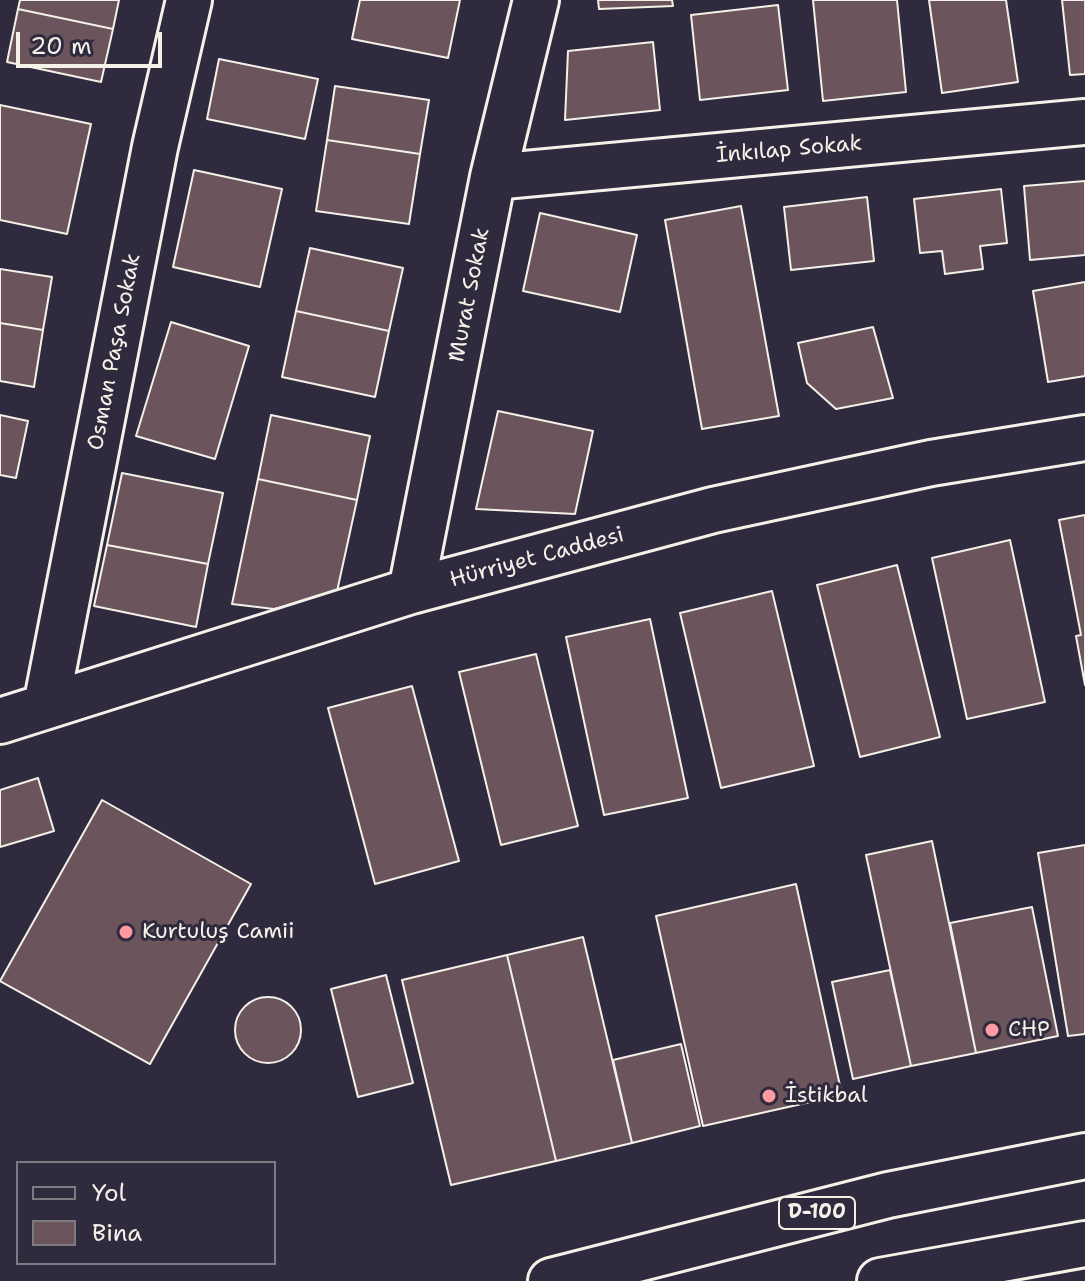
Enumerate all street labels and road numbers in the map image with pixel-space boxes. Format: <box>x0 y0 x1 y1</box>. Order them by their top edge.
street label: İnkılap Sokak <box>715 130 863 170</box>
street label: Murat Sokak <box>444 226 496 364</box>
street label: Osman Paşa Sokak <box>83 251 147 453</box>
street label: Hürriyet Caddesi <box>447 522 627 594</box>
road number: D-100 <box>779 1197 855 1229</box>

